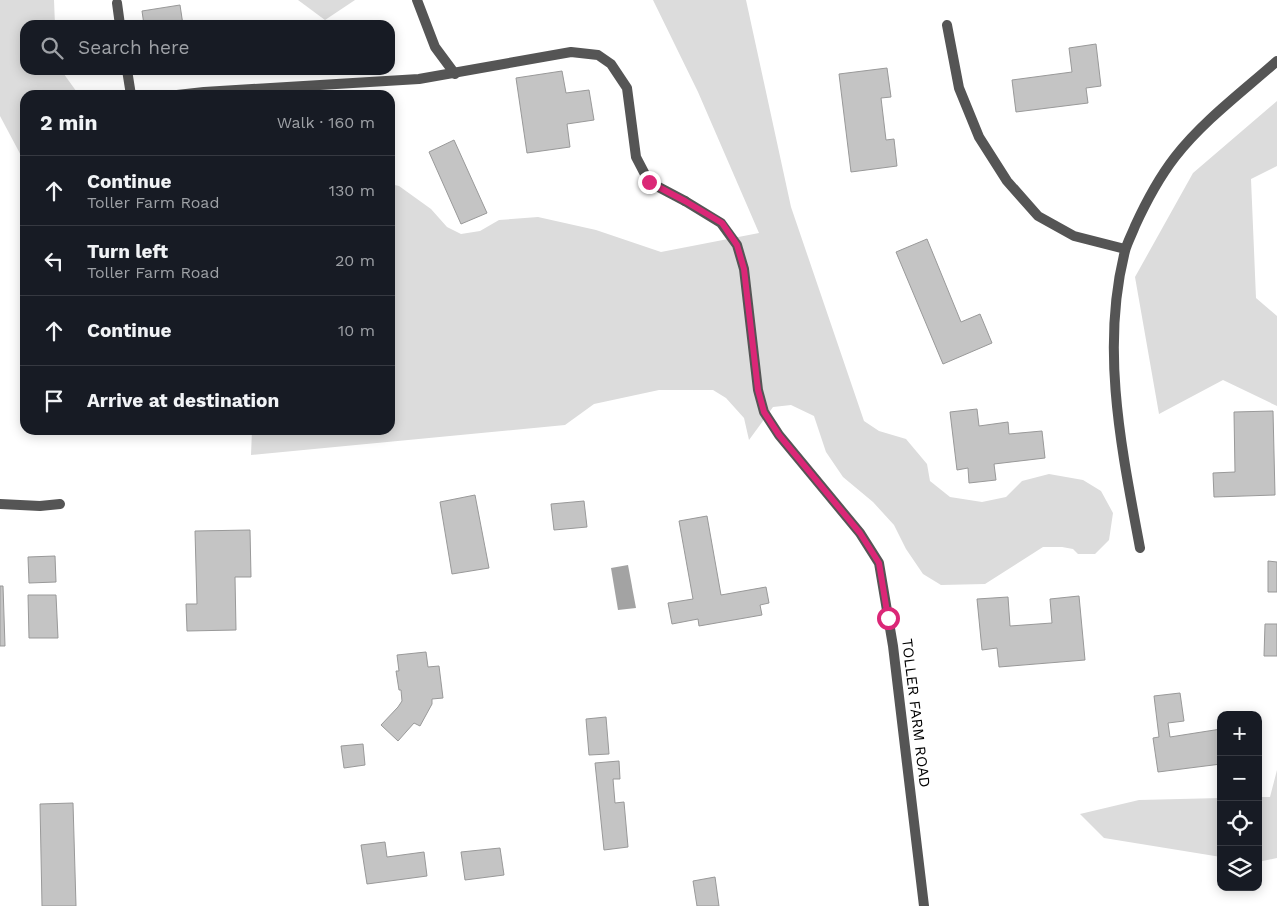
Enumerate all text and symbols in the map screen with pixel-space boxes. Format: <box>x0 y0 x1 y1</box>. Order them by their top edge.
search box <box>20 20 395 75</box>
icon: search <box>38 34 66 62</box>
text: Search here <box>78 36 189 59</box>
text: 2 min <box>40 110 97 135</box>
text: Walk · 160 m <box>277 113 375 132</box>
text: Continue <box>87 170 171 193</box>
route end <box>638 171 661 194</box>
icon: ahead <box>40 177 68 205</box>
text: 130 m <box>329 181 375 200</box>
text: Toller Farm Road <box>87 193 219 212</box>
text: Turn left <box>87 240 168 263</box>
icon: left <box>40 247 68 275</box>
text: 20 m <box>335 251 375 270</box>
text: Toller Farm Road <box>87 263 219 282</box>
icon: ahead <box>40 317 68 345</box>
text: Continue <box>87 319 171 342</box>
text: 10 m <box>338 321 375 340</box>
icon: arrive <box>40 387 68 415</box>
text: Arrive at destination <box>87 389 279 412</box>
route start <box>877 607 900 630</box>
street label: TOLLER FARM ROAD <box>898 637 934 789</box>
map controls <box>1217 711 1262 891</box>
button: + <box>1217 711 1262 756</box>
button: − <box>1217 756 1262 801</box>
button: locate <box>1217 801 1262 846</box>
button: layers <box>1217 846 1262 891</box>

